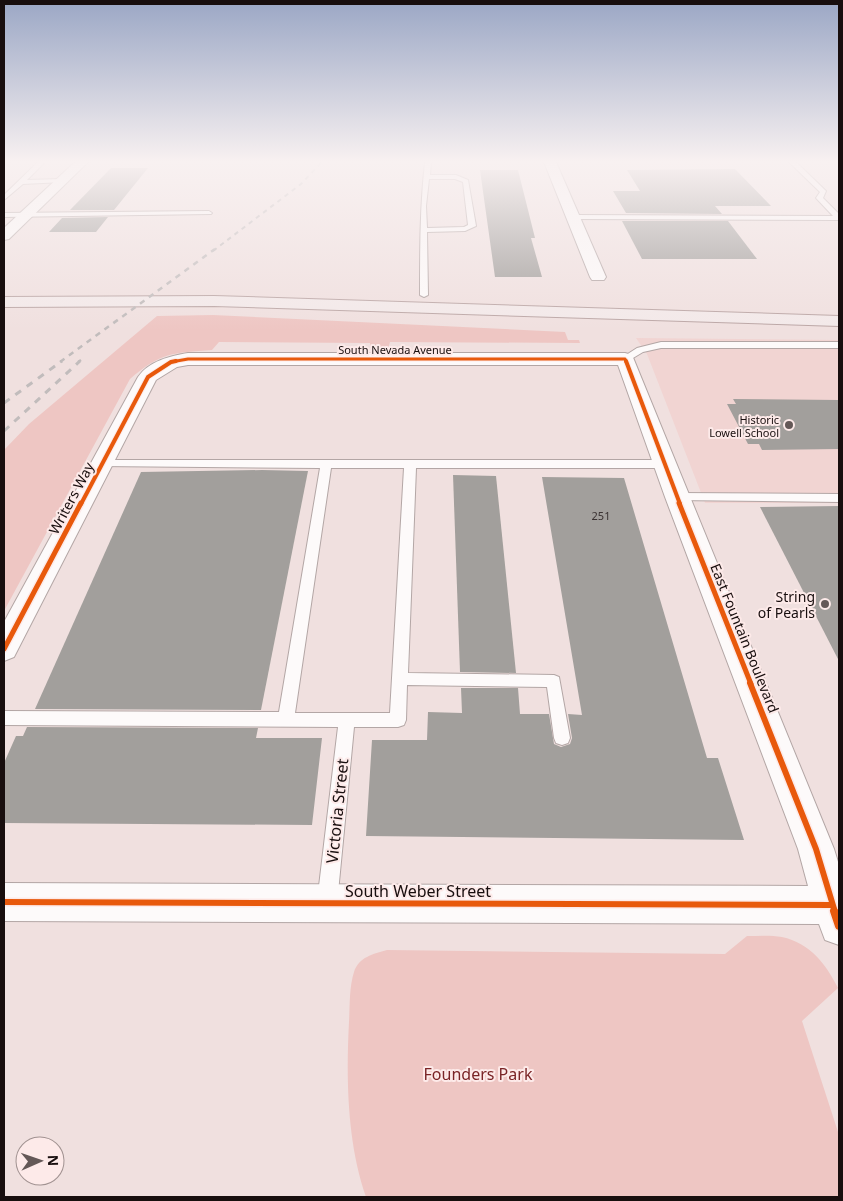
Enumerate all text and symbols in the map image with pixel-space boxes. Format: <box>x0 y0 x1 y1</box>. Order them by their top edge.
street label: South Nevada Avenue <box>338 342 452 357</box>
place label: Historic Lowell School <box>709 412 779 440</box>
marker: Historic Lowell School <box>783 419 795 431</box>
street label: Writers Way <box>44 458 98 537</box>
house number: 251 <box>592 508 610 523</box>
street label: East Fountain Boulevard <box>706 561 784 715</box>
place label: String of Pearls <box>758 587 815 622</box>
marker: String of Pearls <box>819 598 831 610</box>
street label: Victoria Street <box>321 757 353 865</box>
street label: South Weber Street <box>345 880 491 902</box>
park label: Founders Park <box>424 1063 533 1085</box>
north arrow <box>15 1136 65 1186</box>
text: N <box>44 1155 63 1167</box>

